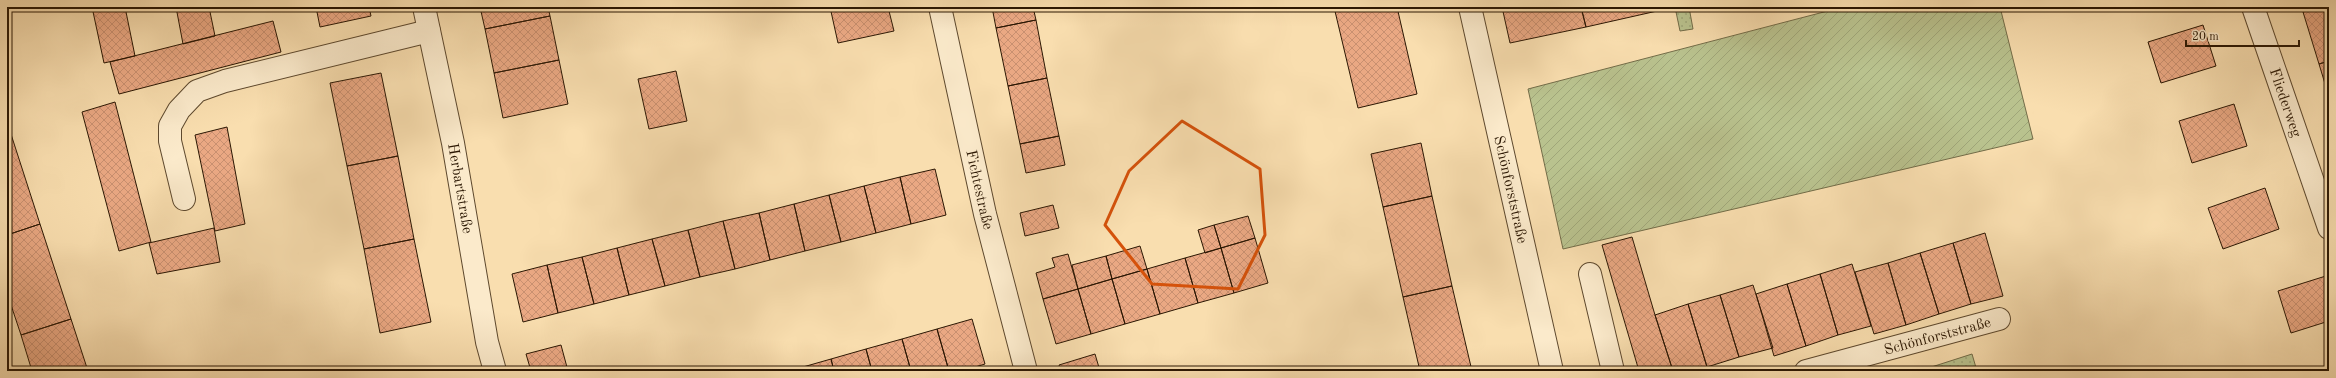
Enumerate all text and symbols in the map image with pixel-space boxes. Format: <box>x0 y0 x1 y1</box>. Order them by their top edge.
scale bar <box>2186 22 2299 48</box>
text: 20 m <box>2192 31 2219 43</box>
street label: Fliederweg <box>2266 67 2303 139</box>
street label: Schönforststraße <box>1490 134 1529 245</box>
street label: Herbartstraße <box>444 142 474 235</box>
street label: Fichtestraße <box>962 149 995 232</box>
street label: Schönforststraße <box>1883 315 1993 359</box>

